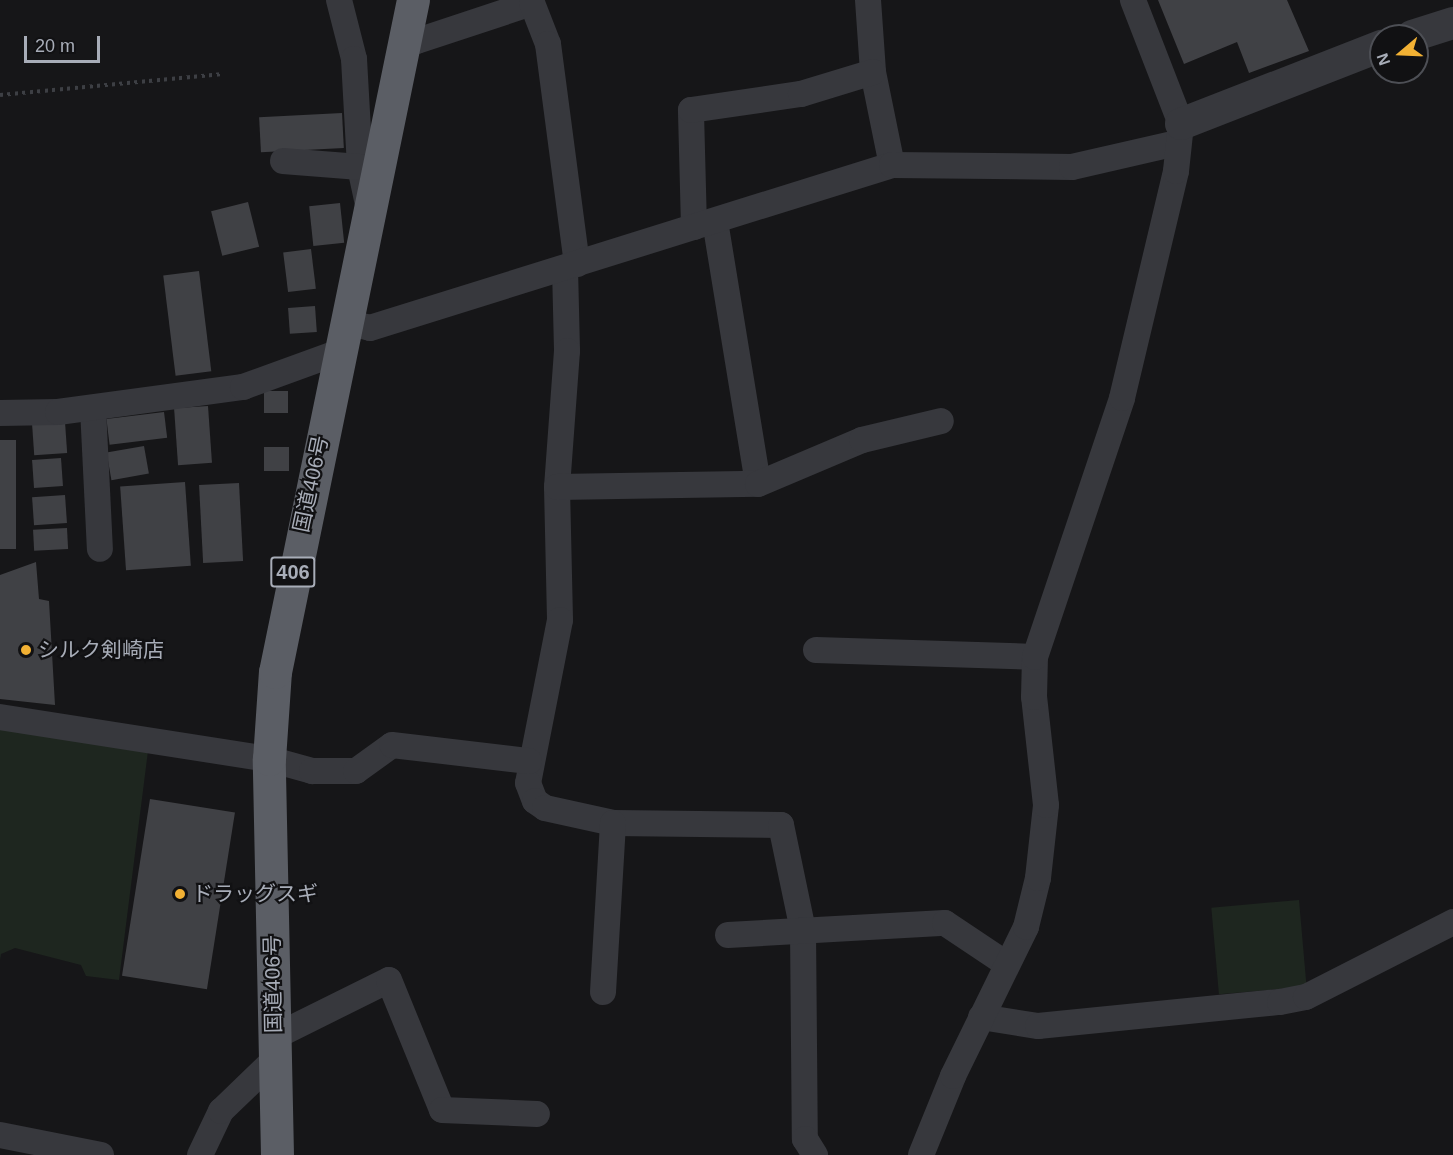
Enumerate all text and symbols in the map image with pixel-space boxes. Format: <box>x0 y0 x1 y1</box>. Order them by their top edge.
scale bar <box>27 24 104 62</box>
north arrow <box>1369 24 1429 84</box>
text: 20 m <box>35 36 75 56</box>
text: N <box>1373 51 1393 68</box>
street label: 国道406号 <box>288 433 334 535</box>
road number: 406 <box>269 555 317 589</box>
place label: シルク剣崎店 <box>38 637 164 663</box>
marker: シルク剣崎店 <box>19 643 33 657</box>
place label: ドラッグスギ <box>192 881 318 907</box>
marker: ドラッグスギ <box>173 887 187 901</box>
street label: 国道406号 <box>260 935 286 1033</box>

